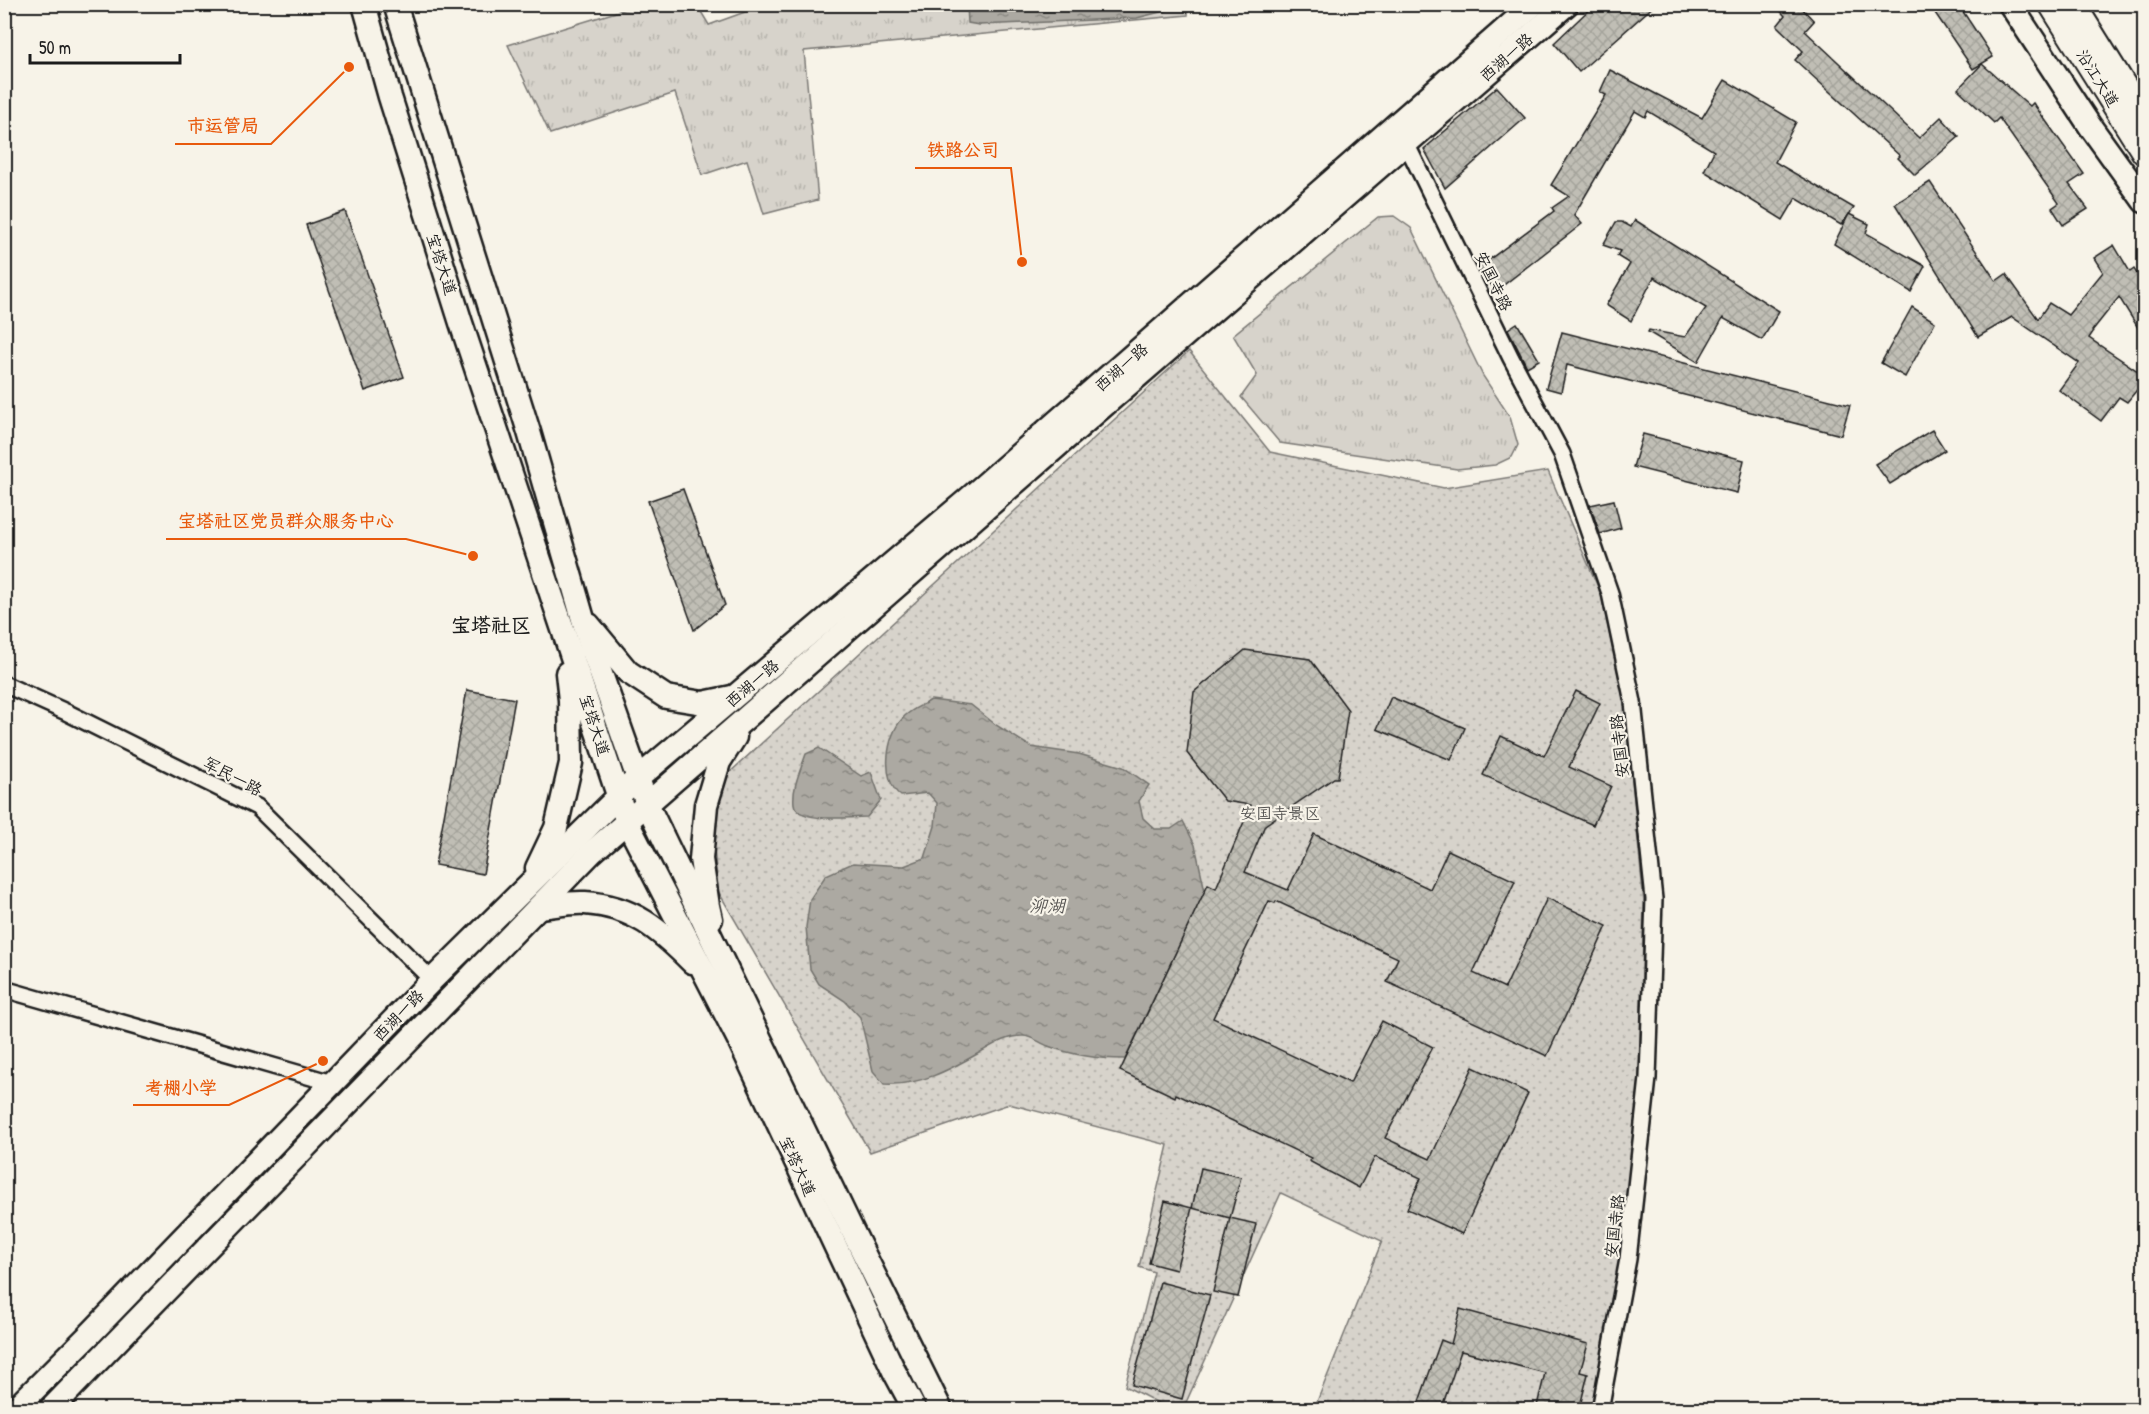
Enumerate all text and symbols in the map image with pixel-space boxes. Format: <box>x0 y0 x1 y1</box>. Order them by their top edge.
scale bar <box>30 27 180 65</box>
street label: 西湖一路 <box>1475 28 1537 86</box>
text: 50 m <box>39 35 71 60</box>
street label: 沿江大道 <box>2072 45 2124 111</box>
callout: 市运管局 <box>175 108 271 144</box>
text: 市运管局 <box>187 113 259 138</box>
callout: 铁路公司 <box>915 132 1011 168</box>
text: 铁路公司 <box>927 137 999 162</box>
street label: 宝塔大道 <box>422 230 462 298</box>
street label: 安国寺路 <box>1470 247 1518 315</box>
street label: 西湖一路 <box>1090 338 1152 396</box>
callout: 宝塔社区党员群众服务中心 <box>166 503 406 539</box>
text: 宝塔社区党员群众服务中心 <box>178 508 394 533</box>
district label: 宝塔社区 <box>451 611 531 638</box>
street label: 西湖一路 <box>720 654 784 712</box>
street label: 宝塔大道 <box>575 691 615 759</box>
street label: 安国寺路 <box>1605 713 1633 779</box>
street label: 军民一路 <box>200 751 266 801</box>
park label: 安国寺景区 <box>1240 802 1320 824</box>
water label: 泖湖 <box>1029 893 1067 918</box>
street label: 西湖一路 <box>368 984 428 1046</box>
callout: 考棚小学 <box>133 1069 229 1105</box>
text: 考棚小学 <box>145 1075 217 1100</box>
street label: 宝塔大道 <box>775 1132 821 1200</box>
street label: 安国寺路 <box>1599 1193 1629 1259</box>

